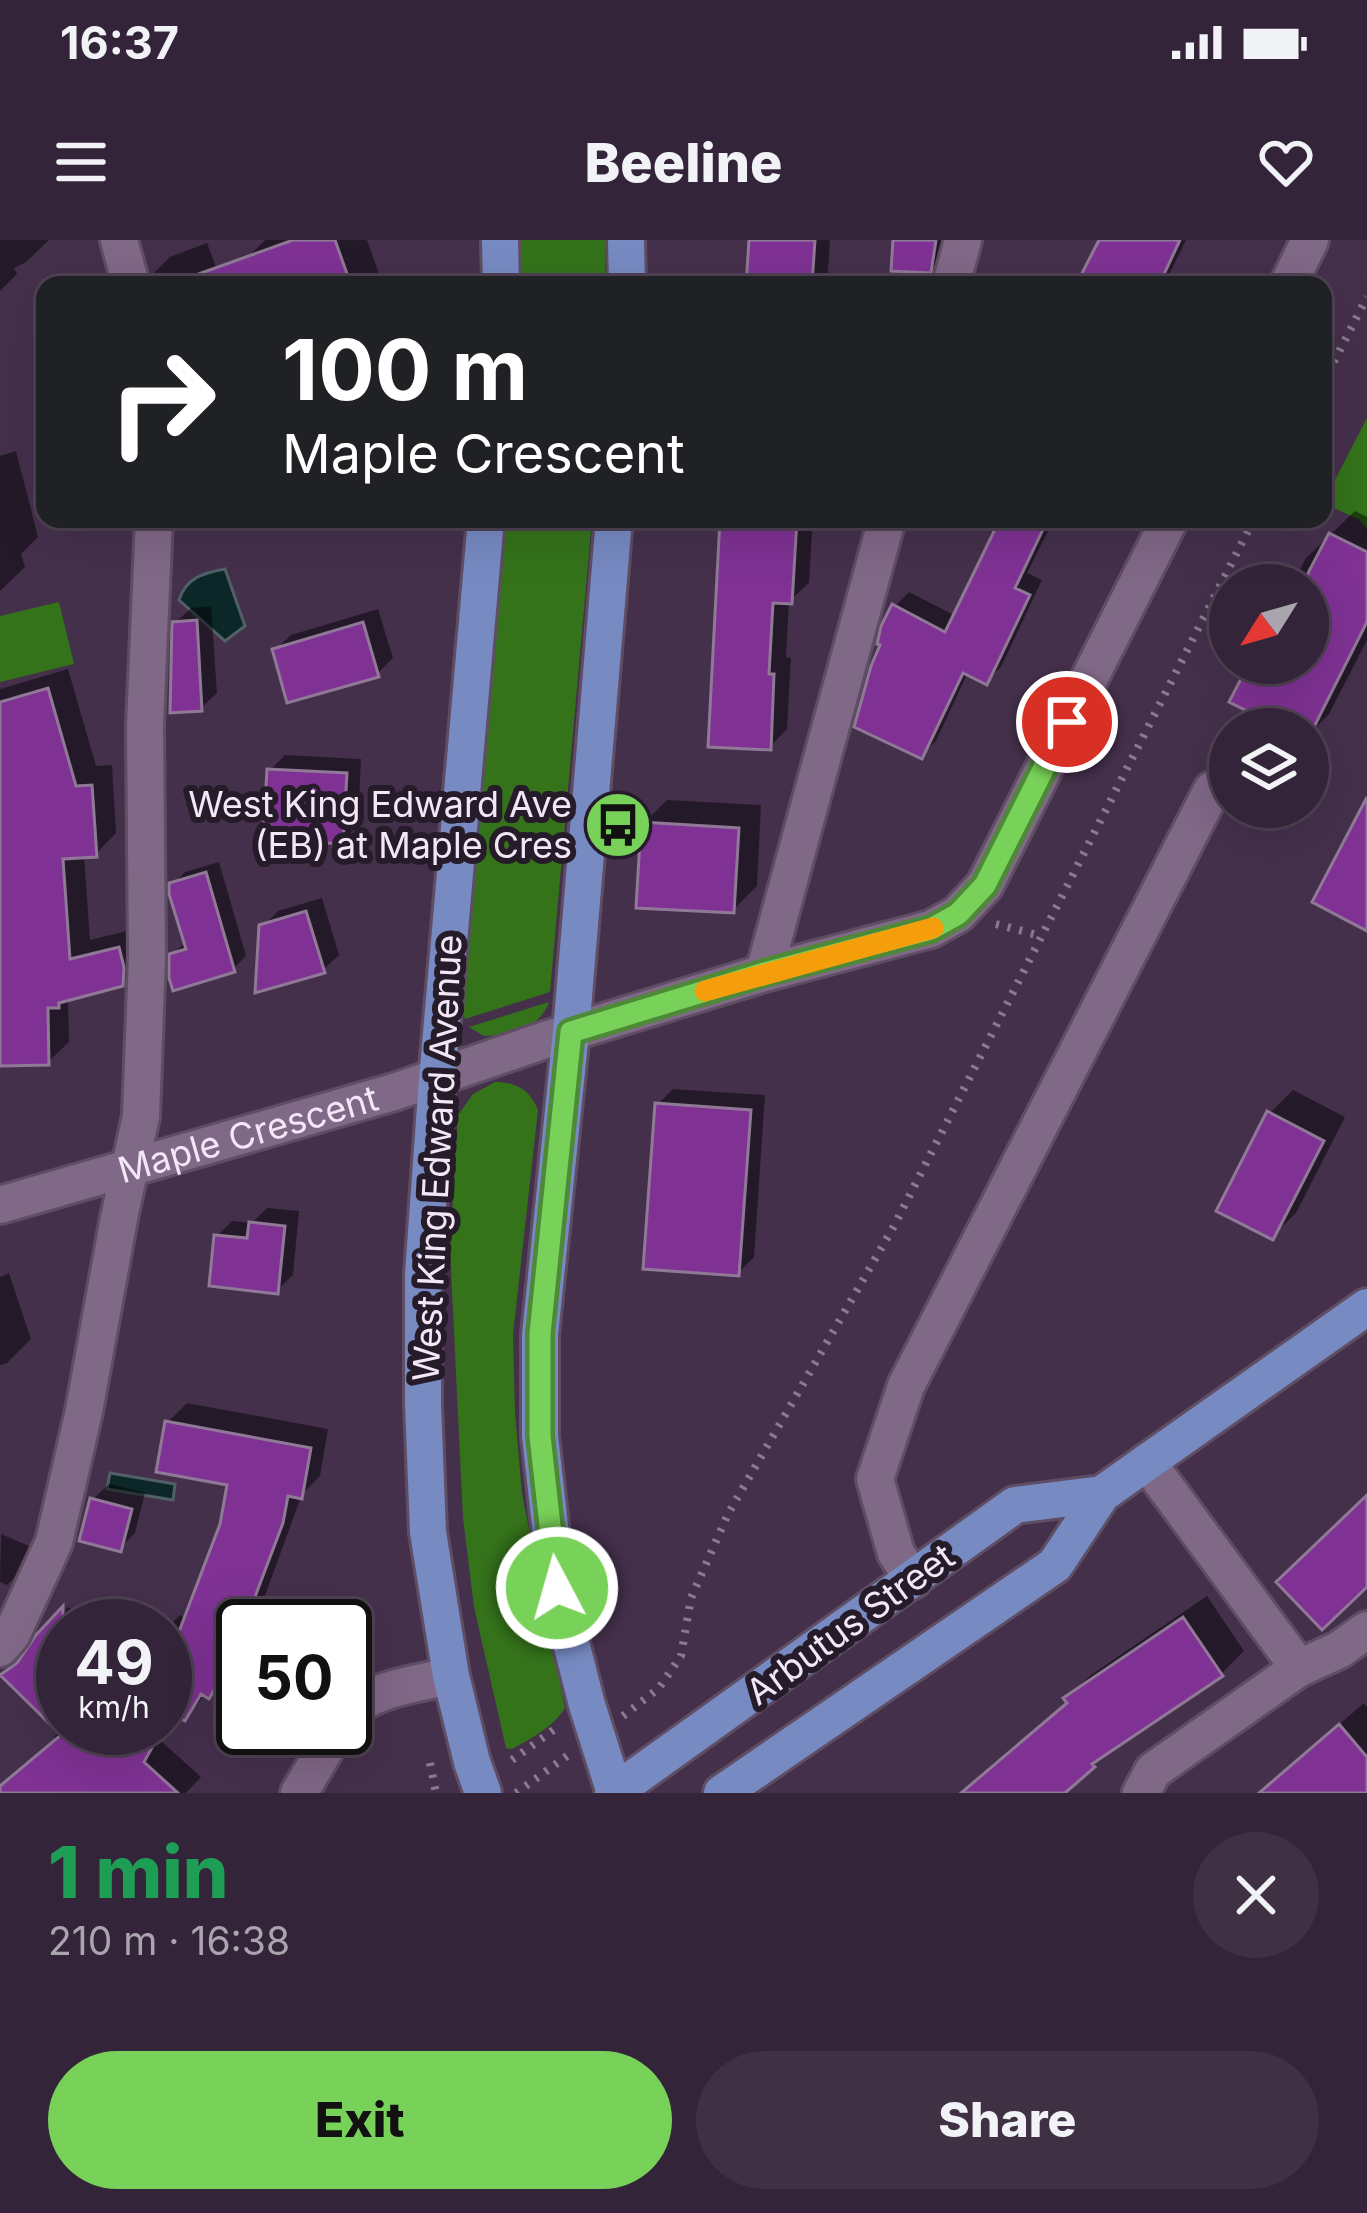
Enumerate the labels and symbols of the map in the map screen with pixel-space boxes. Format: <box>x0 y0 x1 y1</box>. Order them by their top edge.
north arrow <box>1209 564 1329 684</box>
pin <box>1016 671 1118 773</box>
place label: West King Edward Ave (EB) at Maple Cres <box>188 782 572 867</box>
bus stop icon: West King Edward Ave (EB) at Maple Cres <box>583 790 653 860</box>
street label: West King Edward Avenue <box>403 933 471 1383</box>
street label: Maple Crescent <box>113 1076 383 1192</box>
position arrow <box>494 1525 620 1651</box>
street label: Arbutus Street <box>738 1534 963 1714</box>
speed limit sign: 50 <box>216 1599 372 1755</box>

